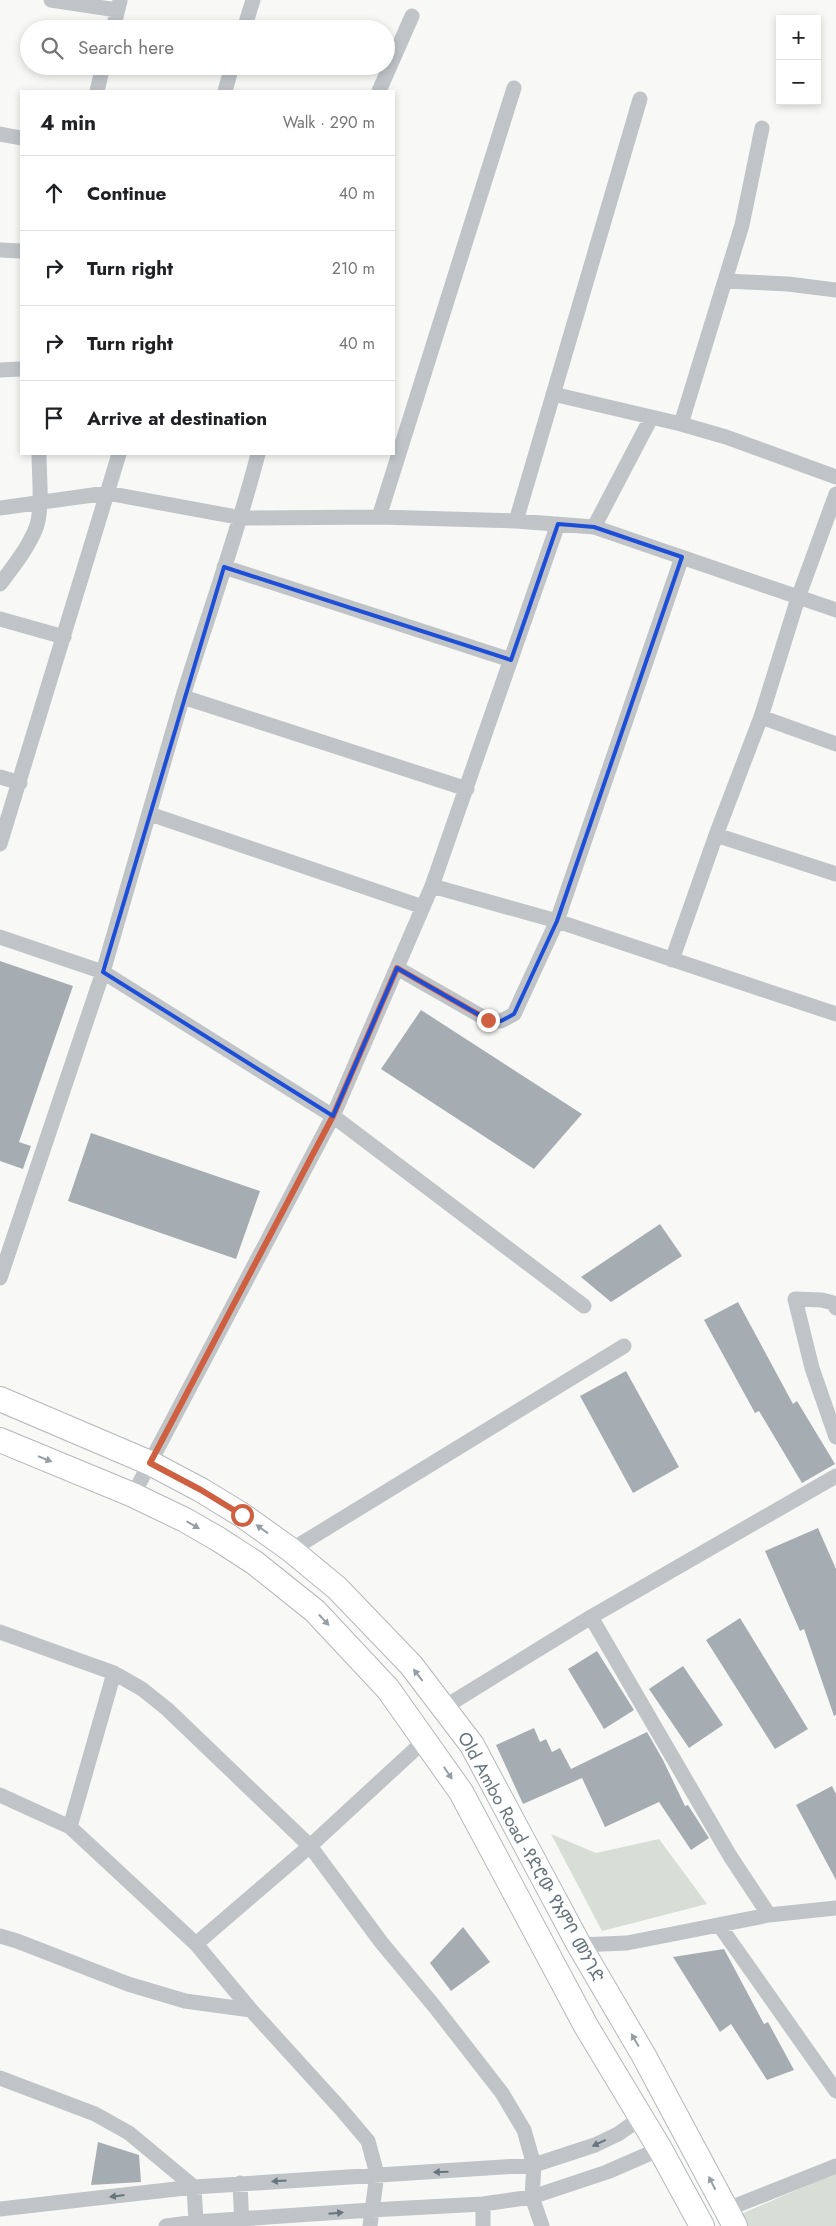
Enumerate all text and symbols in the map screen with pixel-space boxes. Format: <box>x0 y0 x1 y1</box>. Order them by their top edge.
map controls <box>776 15 821 105</box>
button: + <box>776 15 821 60</box>
search box <box>20 20 395 75</box>
icon: search <box>38 34 66 62</box>
text: Search here <box>78 34 174 61</box>
button: − <box>776 60 821 105</box>
text: 4 min <box>40 108 96 138</box>
text: Walk · 290 m <box>283 111 375 134</box>
icon: ahead <box>40 179 68 207</box>
text: Continue <box>87 180 166 207</box>
text: 40 m <box>339 182 375 205</box>
icon: right <box>40 254 68 282</box>
text: Turn right <box>87 255 173 282</box>
text: 210 m <box>332 257 375 280</box>
icon: right <box>40 329 68 357</box>
text: Turn right <box>87 330 173 357</box>
text: 40 m <box>339 332 375 355</box>
icon: arrive <box>40 404 68 432</box>
text: Arrive at destination <box>87 405 267 432</box>
route end <box>477 1009 500 1032</box>
one-way arrow <box>38 1455 52 1463</box>
route start <box>231 1504 254 1527</box>
one-way arrow <box>187 1520 200 1529</box>
one-way arrow <box>255 1524 269 1534</box>
one-way arrow <box>318 1614 330 1626</box>
one-way arrow <box>413 1669 424 1682</box>
street label: Old Ambo Road -የድሮው የአምቦ መንገድ <box>451 1727 611 1987</box>
one-way arrow <box>443 1767 453 1780</box>
one-way arrow <box>630 2034 639 2047</box>
one-way arrow <box>592 2139 606 2147</box>
one-way arrow <box>433 2168 449 2176</box>
one-way arrow <box>708 2176 716 2190</box>
one-way arrow <box>270 2177 286 2185</box>
one-way arrow <box>109 2192 125 2200</box>
one-way arrow <box>328 2208 344 2216</box>

